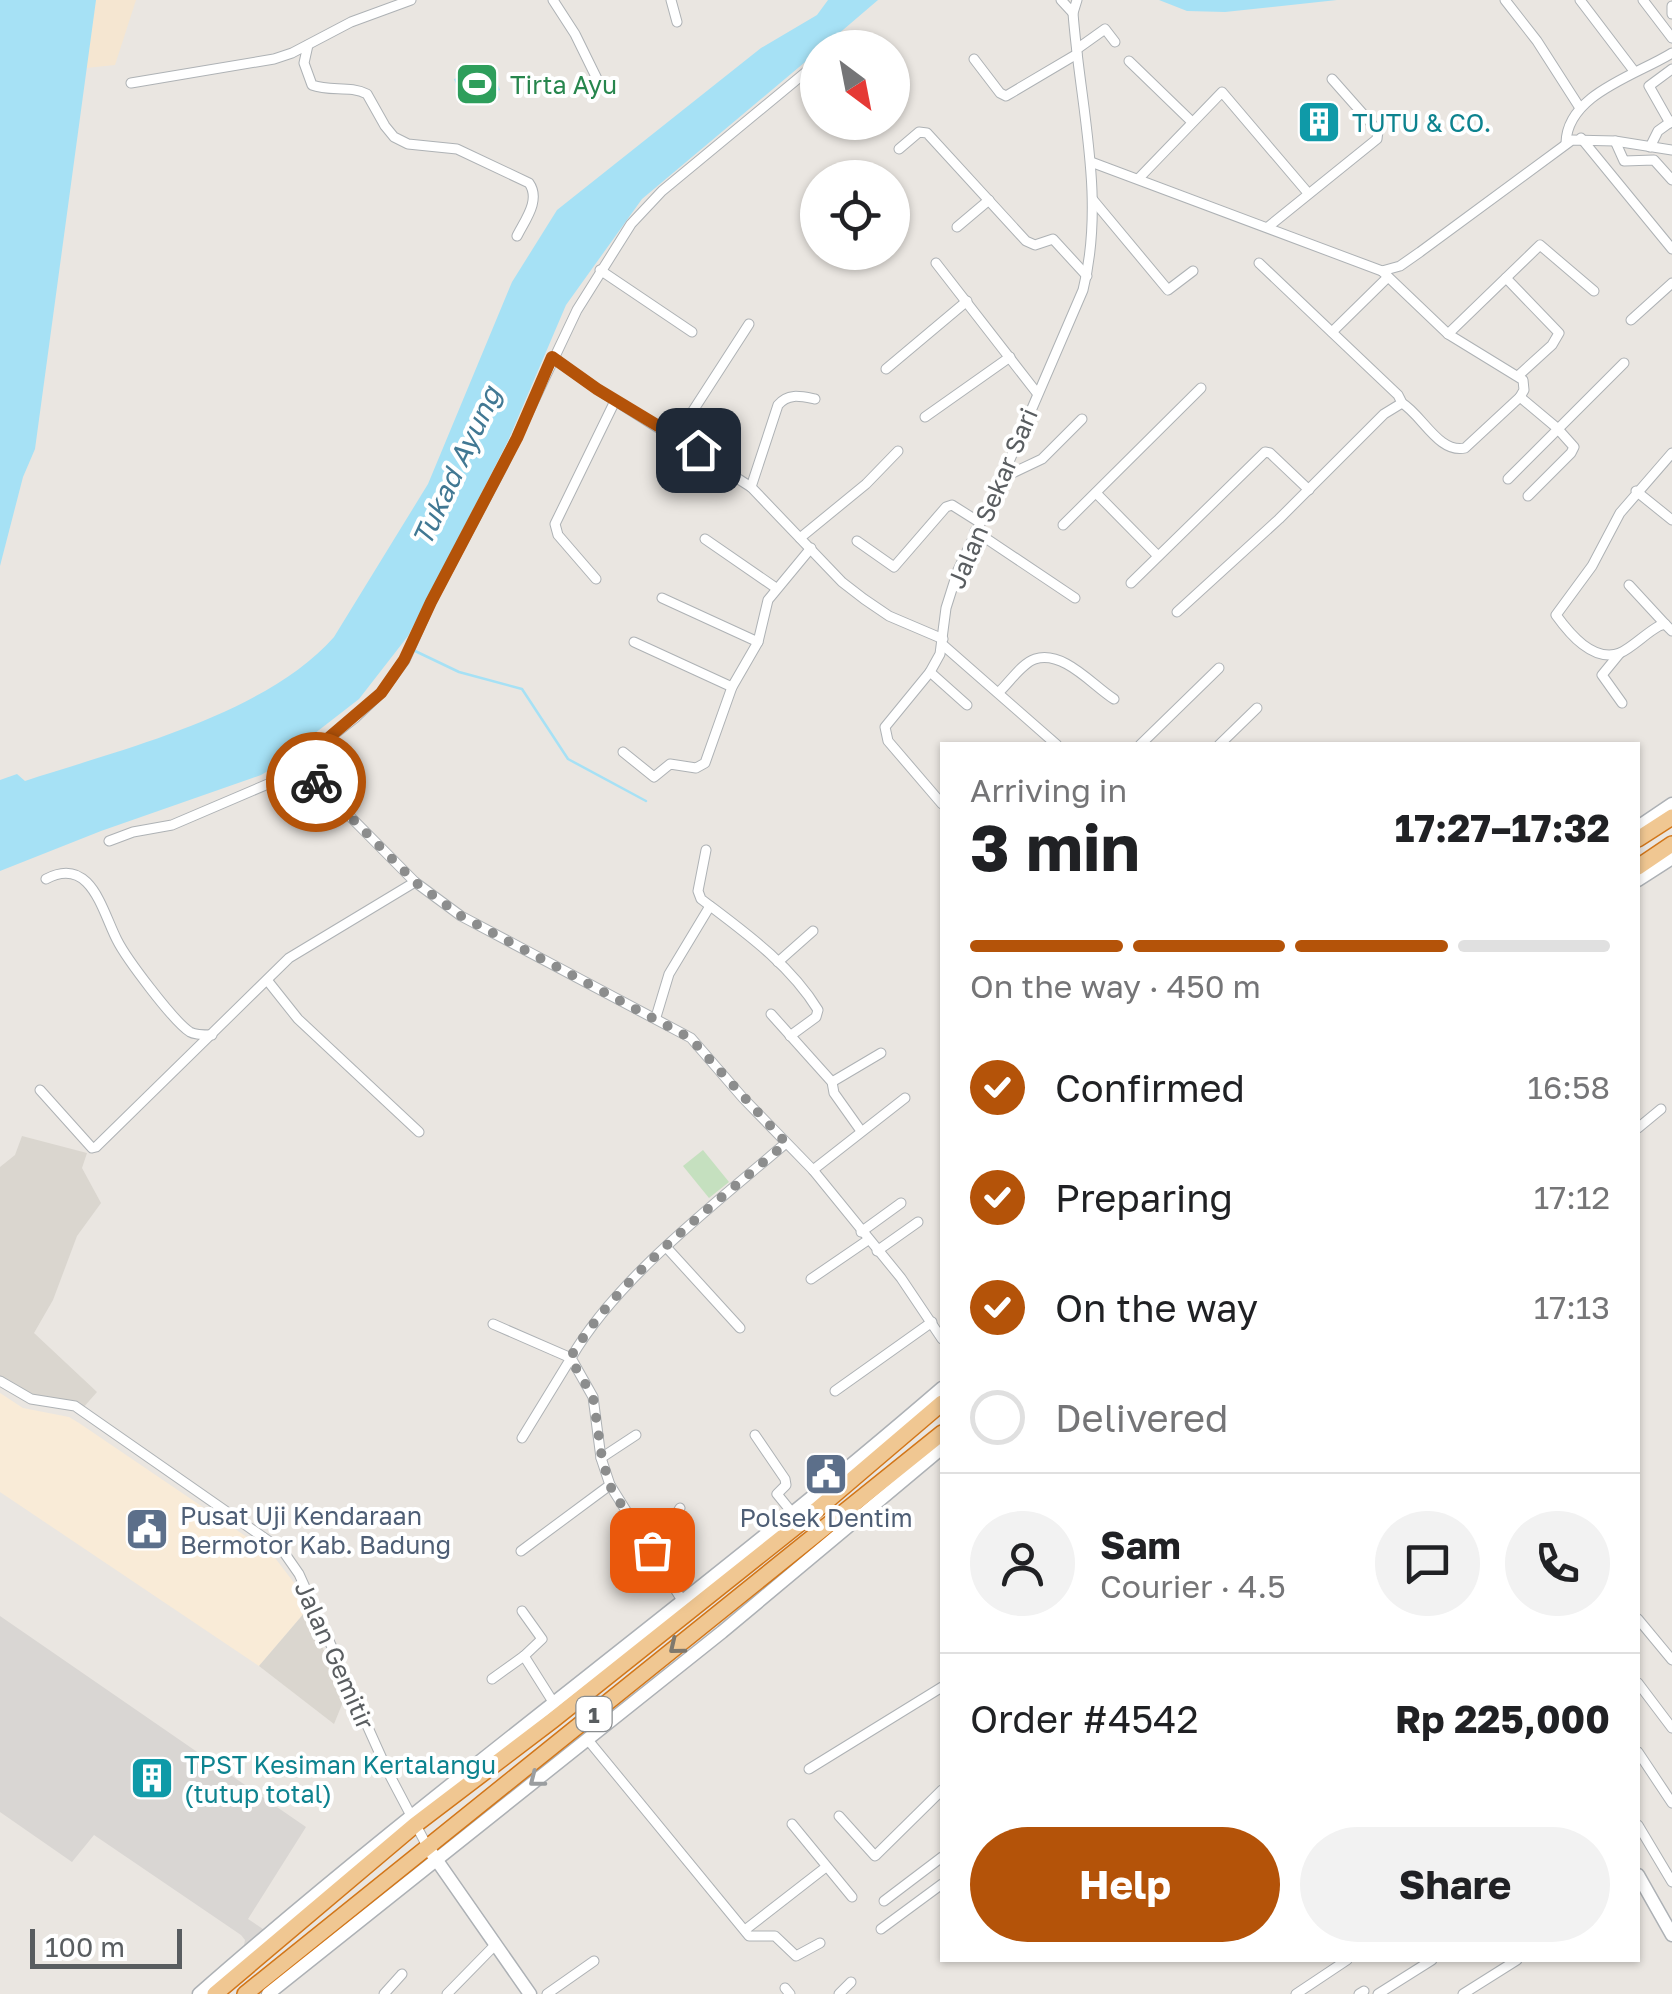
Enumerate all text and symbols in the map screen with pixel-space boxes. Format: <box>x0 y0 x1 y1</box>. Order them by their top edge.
north arrow <box>800 30 910 140</box>
map controls <box>800 30 910 270</box>
sports icon: Tirta Ayu <box>454 61 500 107</box>
place label: Tirta Ayu <box>510 69 617 100</box>
building icon: TUTU & CO. <box>1296 99 1342 145</box>
place label: TUTU & CO. <box>1352 107 1491 138</box>
button: locate <box>800 160 910 270</box>
water label: Tukad Ayung <box>405 380 508 551</box>
street label: Jalan Sekar Sari <box>940 403 1044 593</box>
pin <box>656 408 741 493</box>
icon: home <box>671 423 726 478</box>
courier <box>266 732 366 832</box>
icon: bike <box>289 755 344 810</box>
text: Arriving in <box>970 771 1127 809</box>
text: 17:27–17:32 <box>1395 805 1610 850</box>
text: 3 min <box>970 807 1140 885</box>
text: On the way · 450 m <box>970 967 1261 1005</box>
icon: check <box>970 1060 1025 1115</box>
text: Confirmed <box>1055 1065 1245 1110</box>
text: 16:58 <box>1527 1068 1610 1106</box>
icon: check <box>970 1170 1025 1225</box>
text: Preparing <box>1055 1175 1233 1220</box>
text: 17:12 <box>1534 1178 1610 1216</box>
icon: check <box>970 1280 1025 1335</box>
text: On the way <box>1055 1285 1258 1330</box>
text: 17:13 <box>1534 1288 1610 1326</box>
text: Delivered <box>1055 1395 1228 1440</box>
public building icon: Polsek Dentim <box>803 1451 849 1497</box>
place label: Pusat Uji Kendaraan Bermotor Kab. Badung <box>180 1500 451 1560</box>
place label: Polsek Dentim <box>739 1502 913 1533</box>
public building icon: Pusat Uji Kendaraan Bermotor Kab. Badung <box>124 1506 170 1552</box>
pin <box>610 1508 695 1593</box>
button: person <box>970 1511 1075 1616</box>
button: chat <box>1375 1511 1480 1616</box>
button: phone <box>1505 1511 1610 1616</box>
text: Sam <box>1100 1522 1181 1567</box>
icon: bag <box>625 1523 680 1578</box>
text: Courier · 4.5 <box>1100 1567 1286 1605</box>
street label: Jalan Gemitir <box>288 1576 382 1734</box>
one-way arrow <box>669 1635 687 1653</box>
text: Order #4542 <box>970 1696 1199 1741</box>
text: Rp 225,000 <box>1395 1696 1610 1741</box>
road number: 1 <box>576 1697 612 1731</box>
place label: TPST Kesiman Kertalangu (tutup total) <box>184 1749 496 1809</box>
building icon: TPST Kesiman Kertalangu (tutup total) <box>129 1755 175 1801</box>
one-way arrow <box>529 1768 547 1785</box>
button: Help <box>970 1827 1280 1942</box>
button: Share <box>1300 1827 1610 1942</box>
scale bar <box>30 1924 182 1968</box>
text: 100 m <box>45 1930 125 1963</box>

